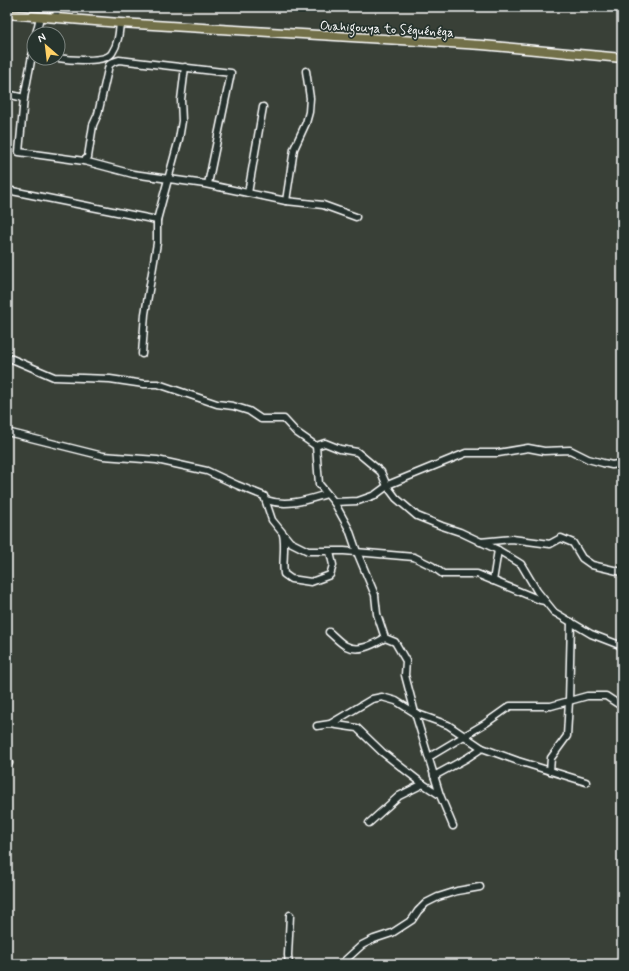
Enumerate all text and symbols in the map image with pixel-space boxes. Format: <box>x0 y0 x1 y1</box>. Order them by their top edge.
street label: Ouahigouya to Séguénéga <box>319 17 455 44</box>
north arrow <box>26 26 66 66</box>
text: N <box>35 30 48 46</box>

